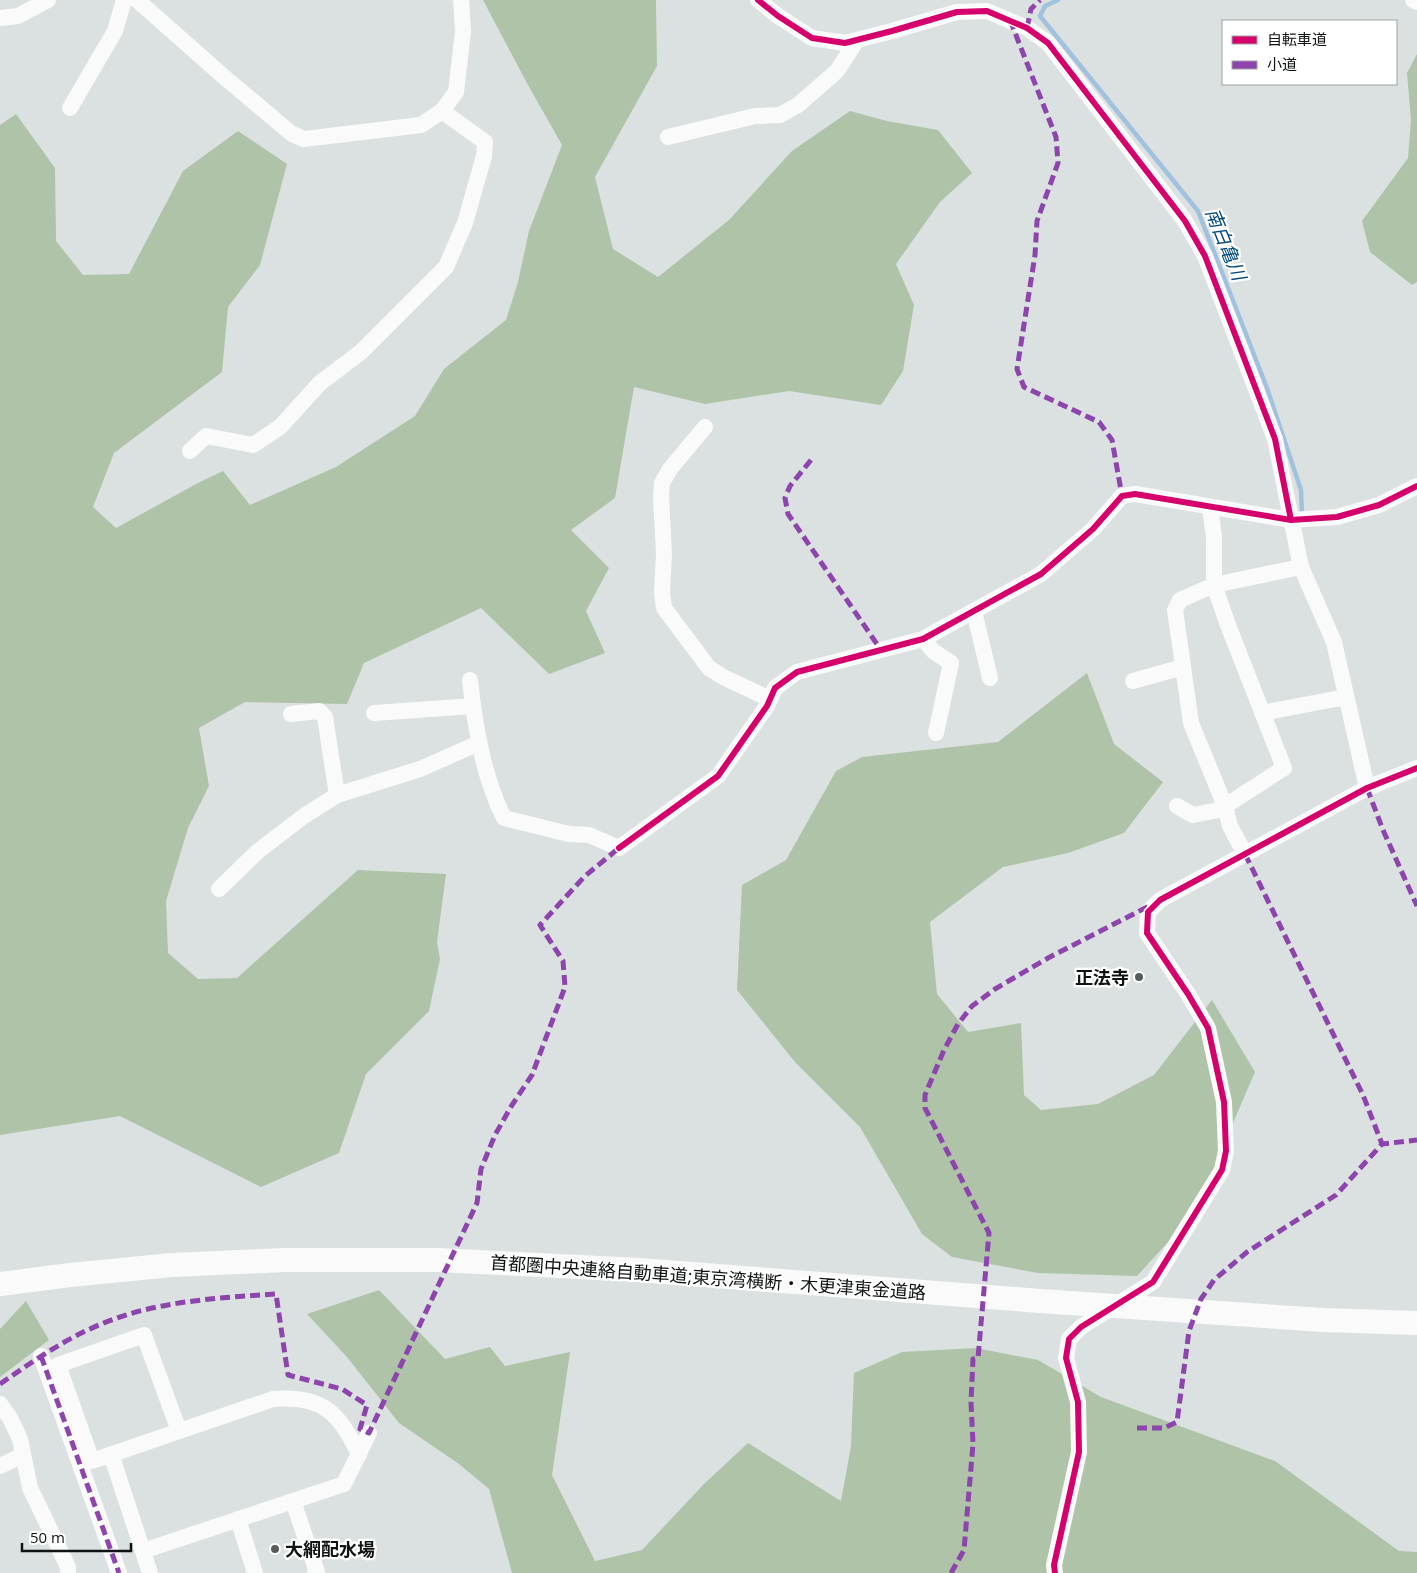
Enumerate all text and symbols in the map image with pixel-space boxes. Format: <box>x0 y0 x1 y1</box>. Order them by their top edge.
legend <box>1222 20 1397 85</box>
text: 自転車道 <box>1267 29 1327 49</box>
text: 小道 <box>1267 54 1297 74</box>
water label: 南白亀川 <box>1200 204 1253 286</box>
place label: 正法寺 <box>1075 965 1129 989</box>
marker: 正法寺 <box>1133 971 1145 983</box>
street label: 首都圏中央連絡自動車道;東京湾横断・木更津東金道路 <box>489 1250 927 1304</box>
scale bar <box>22 1520 131 1552</box>
text: 50 m <box>30 1527 65 1547</box>
place label: 大網配水場 <box>285 1537 375 1561</box>
marker: 大網配水場 <box>269 1543 281 1555</box>

